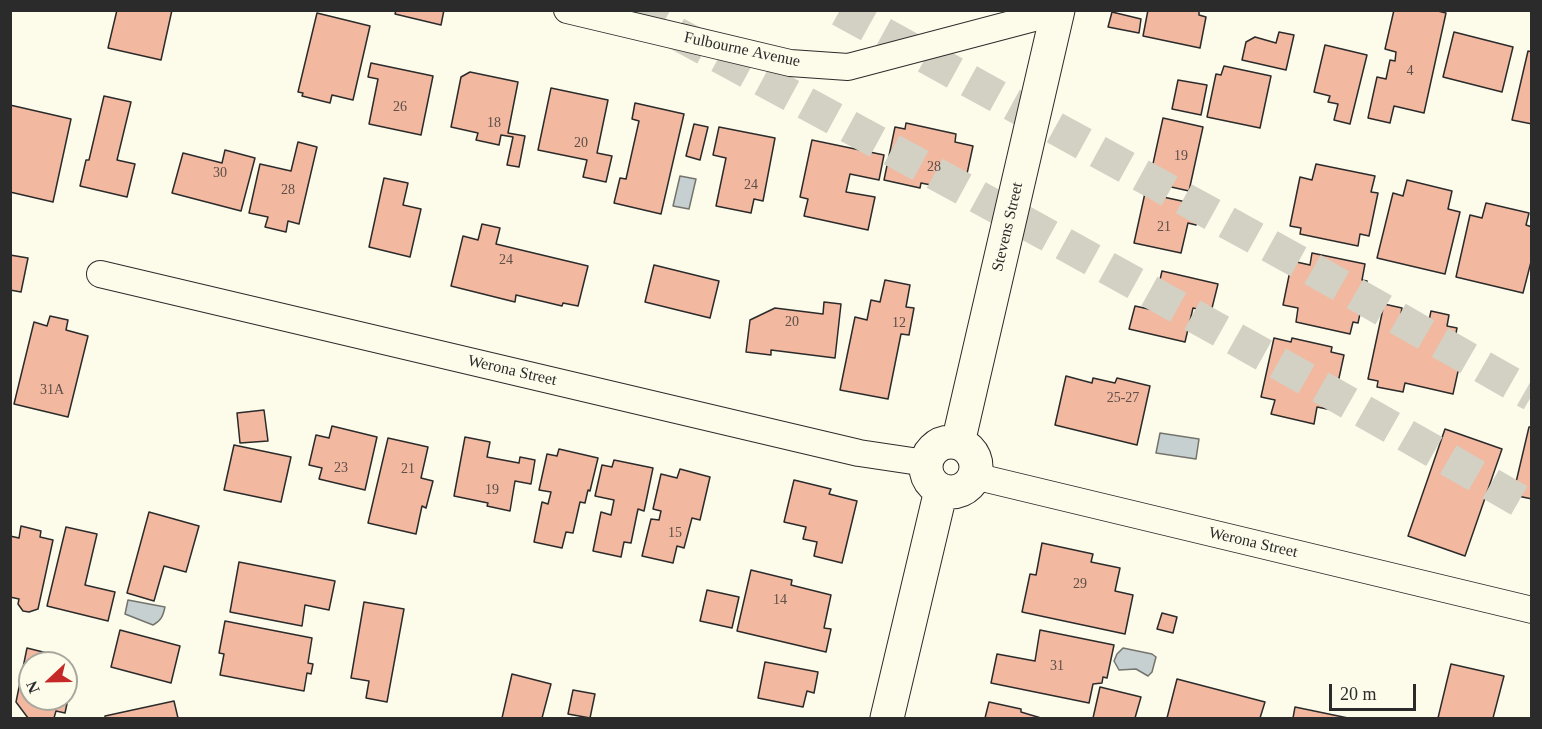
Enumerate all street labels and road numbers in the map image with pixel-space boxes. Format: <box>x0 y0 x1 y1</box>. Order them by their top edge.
street label: Fulbourne Avenue <box>682 28 802 72</box>
street label: Stevens Street <box>988 180 1028 274</box>
street label: Werona Street <box>466 351 558 391</box>
street label: Werona Street <box>1207 523 1299 563</box>

